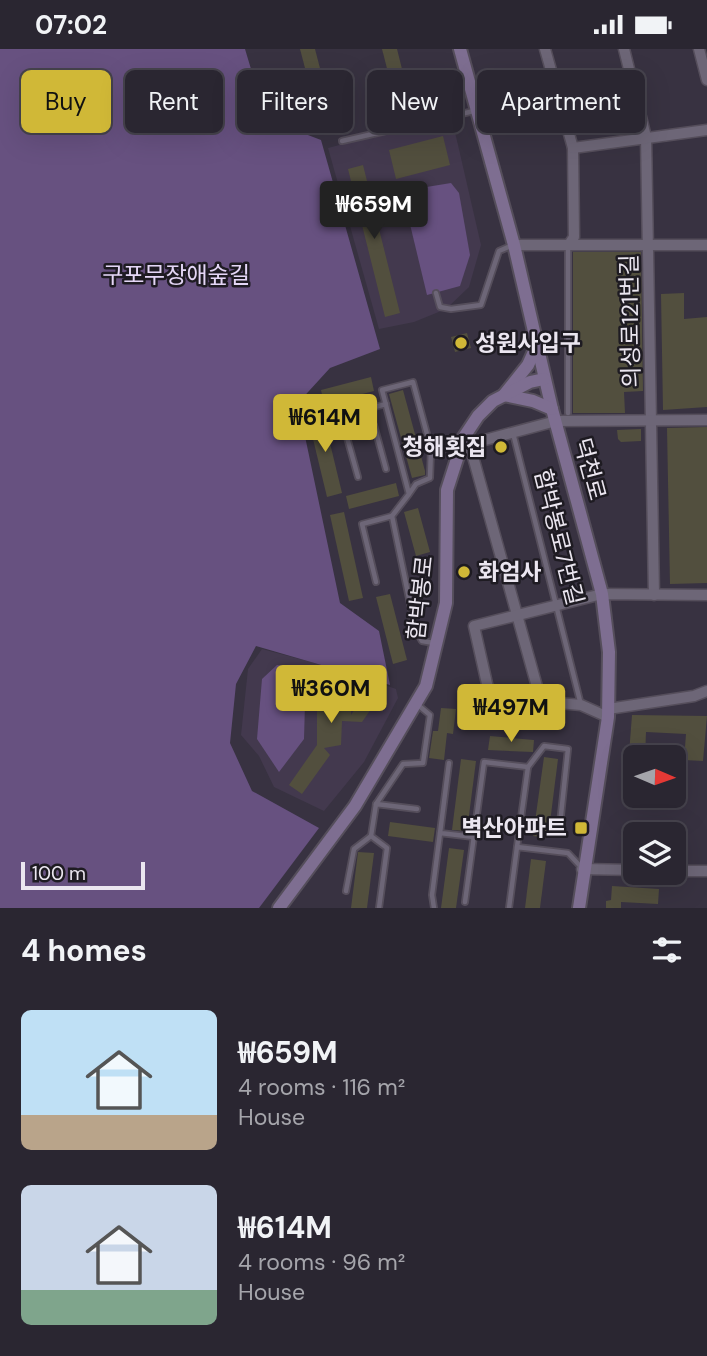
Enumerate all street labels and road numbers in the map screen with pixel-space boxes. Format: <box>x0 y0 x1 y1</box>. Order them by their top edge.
street label: 의성로121번길 <box>614 254 646 388</box>
street label: 덕천로 <box>567 434 613 504</box>
street label: 함박봉로7번길 <box>528 466 590 608</box>
street label: 함박봉로 <box>401 554 439 642</box>

